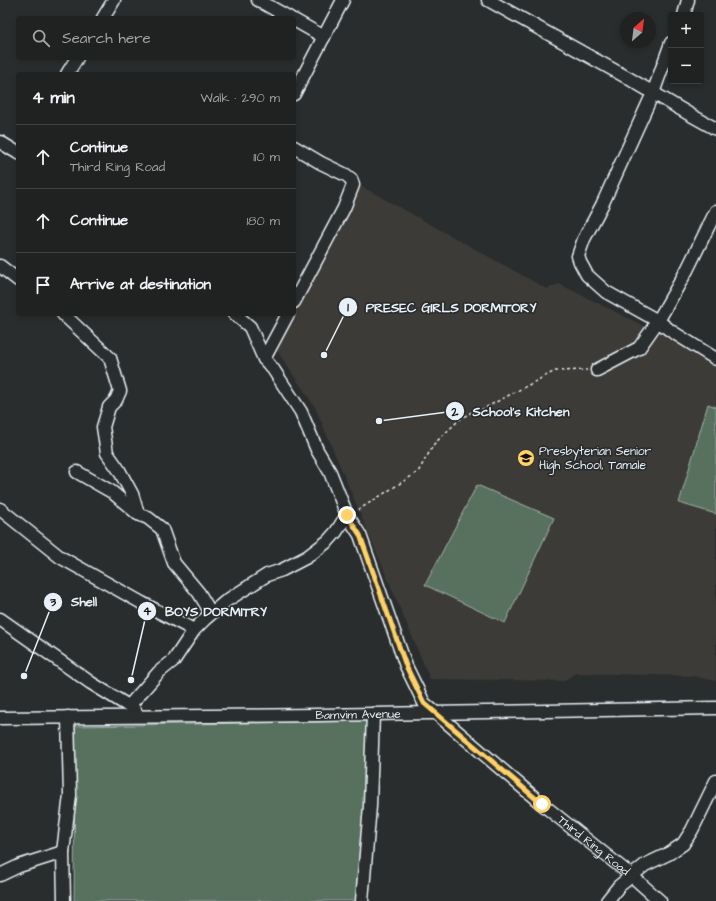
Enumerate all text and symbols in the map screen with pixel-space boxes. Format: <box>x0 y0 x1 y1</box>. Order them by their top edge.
north arrow <box>620 12 656 48</box>
map controls <box>668 12 704 84</box>
button: + <box>668 12 704 48</box>
search box <box>16 16 296 60</box>
icon: search <box>30 27 52 49</box>
text: Search here <box>62 28 151 49</box>
button: − <box>668 48 704 84</box>
text: 4 min <box>32 86 75 110</box>
text: Walk · 290 m <box>201 89 280 107</box>
text: Continue <box>70 137 128 158</box>
icon: ahead <box>32 146 54 168</box>
text: 110 m <box>253 148 280 166</box>
text: Third Ring Road <box>70 158 165 176</box>
icon: ahead <box>32 210 54 232</box>
text: Continue <box>70 210 128 231</box>
text: 180 m <box>246 212 280 230</box>
icon: arrive <box>32 274 54 296</box>
text: Arrive at destination <box>70 274 211 295</box>
callout: PRESEC GIRLS DORMITORY <box>338 295 544 320</box>
text: 1 <box>347 299 349 316</box>
text: PRESEC GIRLS DORMITORY <box>366 299 537 317</box>
callout: School's Kitchen <box>445 399 578 424</box>
text: School's Kitchen <box>472 403 570 421</box>
text: 2 <box>451 404 459 421</box>
place label: Presbyterian Senior High School, Tamale <box>539 443 652 475</box>
school or university icon: Presbyterian Senior High School, Tamale <box>516 448 536 468</box>
route end <box>338 506 356 524</box>
callout: Shell <box>43 589 105 614</box>
text: Shell <box>70 593 97 611</box>
text: 3 <box>49 594 57 611</box>
callout: BOYS DORMITRY <box>137 599 275 624</box>
text: 4 <box>143 603 152 620</box>
text: BOYS DORMITRY <box>165 603 268 621</box>
street label: Bamvim Avenue <box>315 705 401 724</box>
route start <box>533 795 551 813</box>
street label: Third Ring Road <box>554 811 633 879</box>

